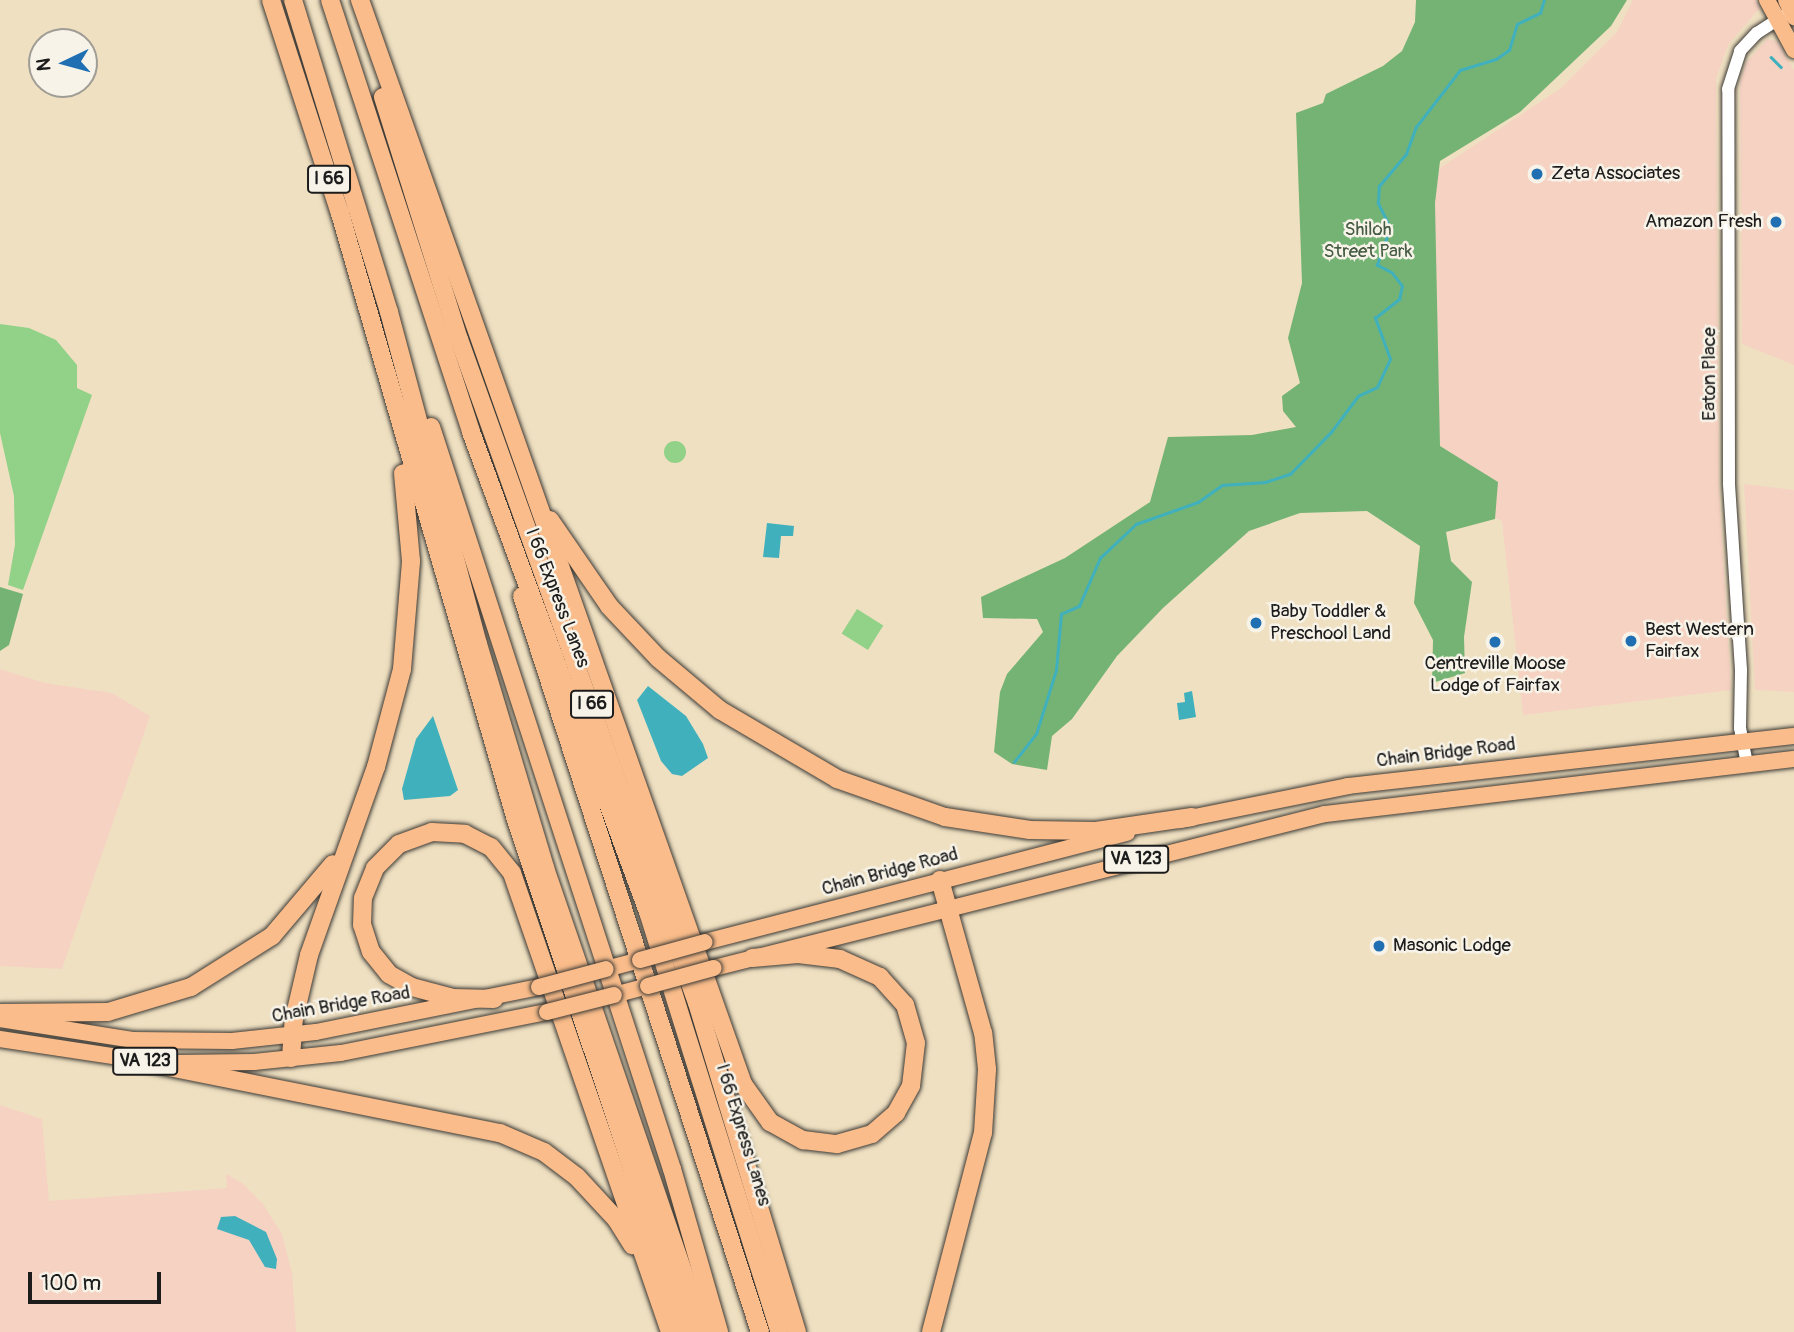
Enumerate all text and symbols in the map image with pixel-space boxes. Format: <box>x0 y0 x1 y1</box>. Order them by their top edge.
north arrow <box>28 28 98 98</box>
text: N <box>32 57 57 72</box>
place label: Zeta Associates <box>1551 163 1680 185</box>
road number: I 66 <box>306 164 352 194</box>
marker: Zeta Associates <box>1529 166 1545 182</box>
place label: Amazon Fresh <box>1645 211 1762 233</box>
marker: Amazon Fresh <box>1768 214 1784 230</box>
park label: Shiloh Street Park <box>1324 219 1412 263</box>
street label: Eaton Place <box>1699 327 1721 421</box>
street label: I 66 Express Lanes <box>520 525 594 671</box>
place label: Baby Toddler & Preschool Land <box>1270 601 1391 645</box>
marker: Baby Toddler & Preschool Land <box>1248 615 1264 631</box>
place label: Best Western Fairfax <box>1645 619 1754 663</box>
marker: Best Western Fairfax <box>1623 633 1639 649</box>
marker: Centreville Moose Lodge of Fairfax <box>1487 634 1503 650</box>
place label: Centreville Moose Lodge of Fairfax <box>1424 653 1566 697</box>
road number: I 66 <box>569 690 615 718</box>
street label: Chain Bridge Road <box>1375 733 1517 773</box>
street label: Chain Bridge Road <box>819 843 961 901</box>
road number: VA 123 <box>1103 844 1169 874</box>
place label: Masonic Lodge <box>1393 935 1511 957</box>
marker: Masonic Lodge <box>1371 938 1387 954</box>
street label: Chain Bridge Road <box>270 982 412 1028</box>
road number: VA 123 <box>112 1046 178 1076</box>
street label: I 66 Express Lanes <box>711 1061 775 1209</box>
scale bar <box>32 1258 164 1302</box>
text: 100 m <box>41 1270 101 1297</box>

